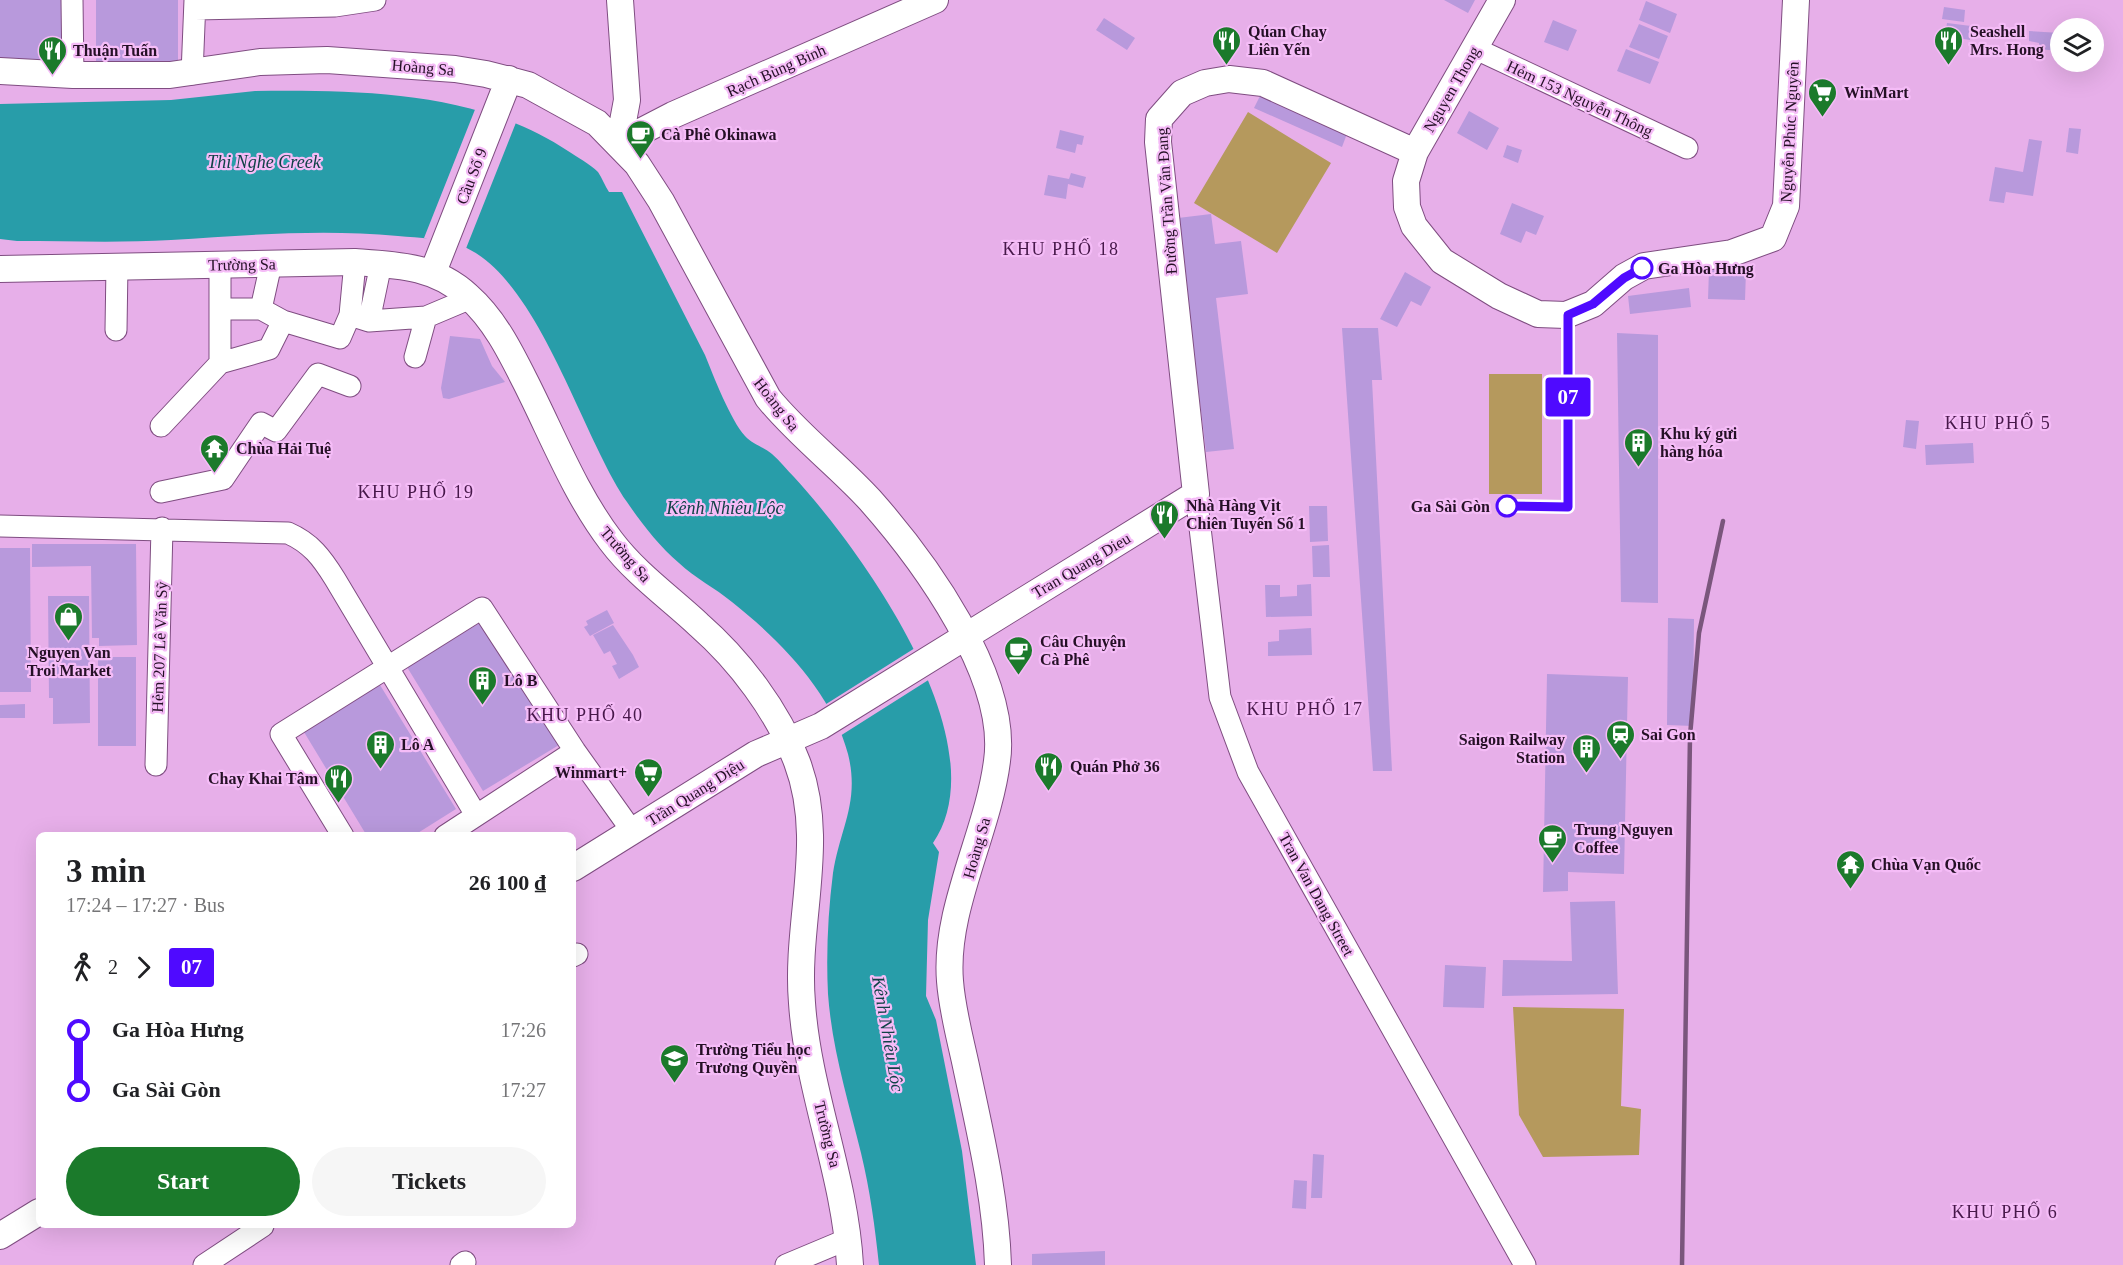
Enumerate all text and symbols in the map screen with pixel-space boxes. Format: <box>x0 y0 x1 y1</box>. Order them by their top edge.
map controls <box>2050 18 2104 72</box>
button: layers <box>2050 18 2104 72</box>
place label: Qúan Chay Liên Yến <box>1248 23 1327 58</box>
place label: Seashell Mrs. Hong <box>1970 23 2044 59</box>
restaurant icon: Qúan Chay Liên Yến <box>1211 24 1243 66</box>
restaurant icon: Seashell Mrs. Hong <box>1933 24 1965 66</box>
restaurant icon: Thuận Tuấn <box>36 34 68 76</box>
street label: Rạch Bùng Binh <box>724 41 829 101</box>
place label: Thuận Tuấn <box>73 42 157 60</box>
street label: Nguyen Thong <box>1420 43 1484 136</box>
street label: Hoàng Sa <box>391 56 455 80</box>
street label: Hẻm 153 Nguyễn Thông <box>1504 57 1656 141</box>
street label: Nguyễn Phúc Nguyên <box>1777 61 1803 203</box>
supermarket icon: WinMart <box>1807 76 1839 118</box>
place label: WinMart <box>1844 84 1909 101</box>
cafe icon: Cà Phê Okinawa <box>624 118 656 160</box>
place label: Cà Phê Okinawa <box>661 126 777 143</box>
street label: Đường Trần Văn Đang <box>1153 127 1181 275</box>
street label: Cầu Số 9 <box>453 146 490 207</box>
water label: Thi Nghe Creek <box>207 152 322 172</box>
district label: KHU PHỐ 18 <box>1002 238 1120 259</box>
street label: Trường Sa <box>208 255 276 275</box>
marker: Ga Hòa Hưng <box>1631 257 1653 279</box>
place label: Ga Hòa Hưng <box>1658 260 1754 278</box>
street label: Hoàng Sa <box>750 374 803 435</box>
line badge: 07 <box>1541 378 1595 416</box>
text: 07 <box>1558 385 1579 409</box>
district label: KHU PHỐ 5 <box>1945 412 2051 433</box>
place label: Khu ký gửi hàng hóa <box>1660 425 1738 461</box>
building icon: Khu ký gửi hàng hóa <box>1623 426 1655 468</box>
temple icon: Chùa Hải Tuệ <box>199 432 231 474</box>
place label: Chùa Hải Tuệ <box>236 440 331 458</box>
district label: KHU PHỐ 19 <box>357 481 475 502</box>
marker: Ga Sài Gòn <box>1496 495 1518 517</box>
place label: Nhà Hàng Vịt Chiên Tuyến Số 1 <box>1186 497 1306 533</box>
water label: Kênh Nhiêu Lộc <box>666 498 784 518</box>
restaurant icon: Nhà Hàng Vịt Chiên Tuyến Số 1 <box>1149 498 1181 540</box>
place label: Ga Sài Gòn <box>1411 498 1490 515</box>
street label: Trường Sa <box>596 523 654 586</box>
street label: Tran Quang Dieu <box>1029 529 1134 602</box>
street label: Hẻm 207 Lê Văn Sỹ <box>149 581 171 713</box>
shop icon: Nguyen Van Troi Market <box>53 600 85 642</box>
place label: Câu Chuyện Cà Phê <box>1040 633 1126 668</box>
cafe icon: Câu Chuyện Cà Phê <box>1003 634 1035 676</box>
place label: Nguyen Van Troi Market <box>27 644 112 679</box>
building icon: Lô B <box>467 664 499 706</box>
place label: Lô B <box>504 672 538 689</box>
district label: KHU PHỐ 17 <box>1246 698 1364 719</box>
district label: KHU PHỐ 40 <box>526 704 644 725</box>
station icon: Sai Gon <box>1604 718 1636 760</box>
place label: Sai Gon <box>1641 726 1696 743</box>
building icon: Lô A <box>364 728 396 770</box>
place label: Saigon Railway Station <box>1459 731 1565 766</box>
building icon: Saigon Railway Station <box>1570 732 1602 774</box>
place label: Lô A <box>401 736 435 753</box>
restaurant icon: Quán Phở 36 <box>1033 750 1065 792</box>
supermarket icon: Winmart+ <box>632 756 664 798</box>
street label: Trần Quang Diệu <box>644 756 748 830</box>
place label: Quán Phở 36 <box>1070 758 1160 775</box>
restaurant icon: Chay Khai Tâm <box>323 762 355 804</box>
place label: Winmart+ <box>555 764 627 781</box>
place label: Chay Khai Tâm <box>208 770 319 788</box>
street label: Hoàng Sa <box>960 816 994 881</box>
place label: Trung Nguyen Coffee <box>1574 821 1673 856</box>
cafe icon: Trung Nguyen Coffee <box>1537 822 1569 864</box>
street label: Tran Van Dang Street <box>1275 830 1358 960</box>
temple icon: Chùa Vạn Quốc <box>1834 848 1866 890</box>
text: 3 min <box>66 853 146 889</box>
place label: Chùa Vạn Quốc <box>1871 856 1981 874</box>
text: 26 100 ₫ <box>469 870 546 895</box>
text: 17:24 – 17:27 · Bus <box>66 894 225 916</box>
icon: walk <box>66 951 99 984</box>
icon: forward <box>127 951 160 984</box>
text: 07 <box>181 955 202 979</box>
text: 2 <box>108 956 118 978</box>
water label: Kênh Nhiêu Lộc <box>868 974 908 1093</box>
text: Ga Hòa Hưng <box>112 1017 244 1042</box>
text: 17:26 <box>500 1019 546 1041</box>
place label: Trường Tiểu học Trương Quyền <box>696 1041 810 1077</box>
school or university icon: Trường Tiểu học Trương Quyền <box>659 1042 691 1084</box>
text: Ga Sài Gòn <box>112 1077 221 1102</box>
text: 17:27 <box>500 1079 546 1101</box>
street label: Trường Sa <box>810 1099 844 1169</box>
button: Start <box>66 1147 300 1216</box>
button: Tickets <box>312 1147 546 1216</box>
district label: KHU PHỐ 6 <box>1952 1201 2058 1222</box>

